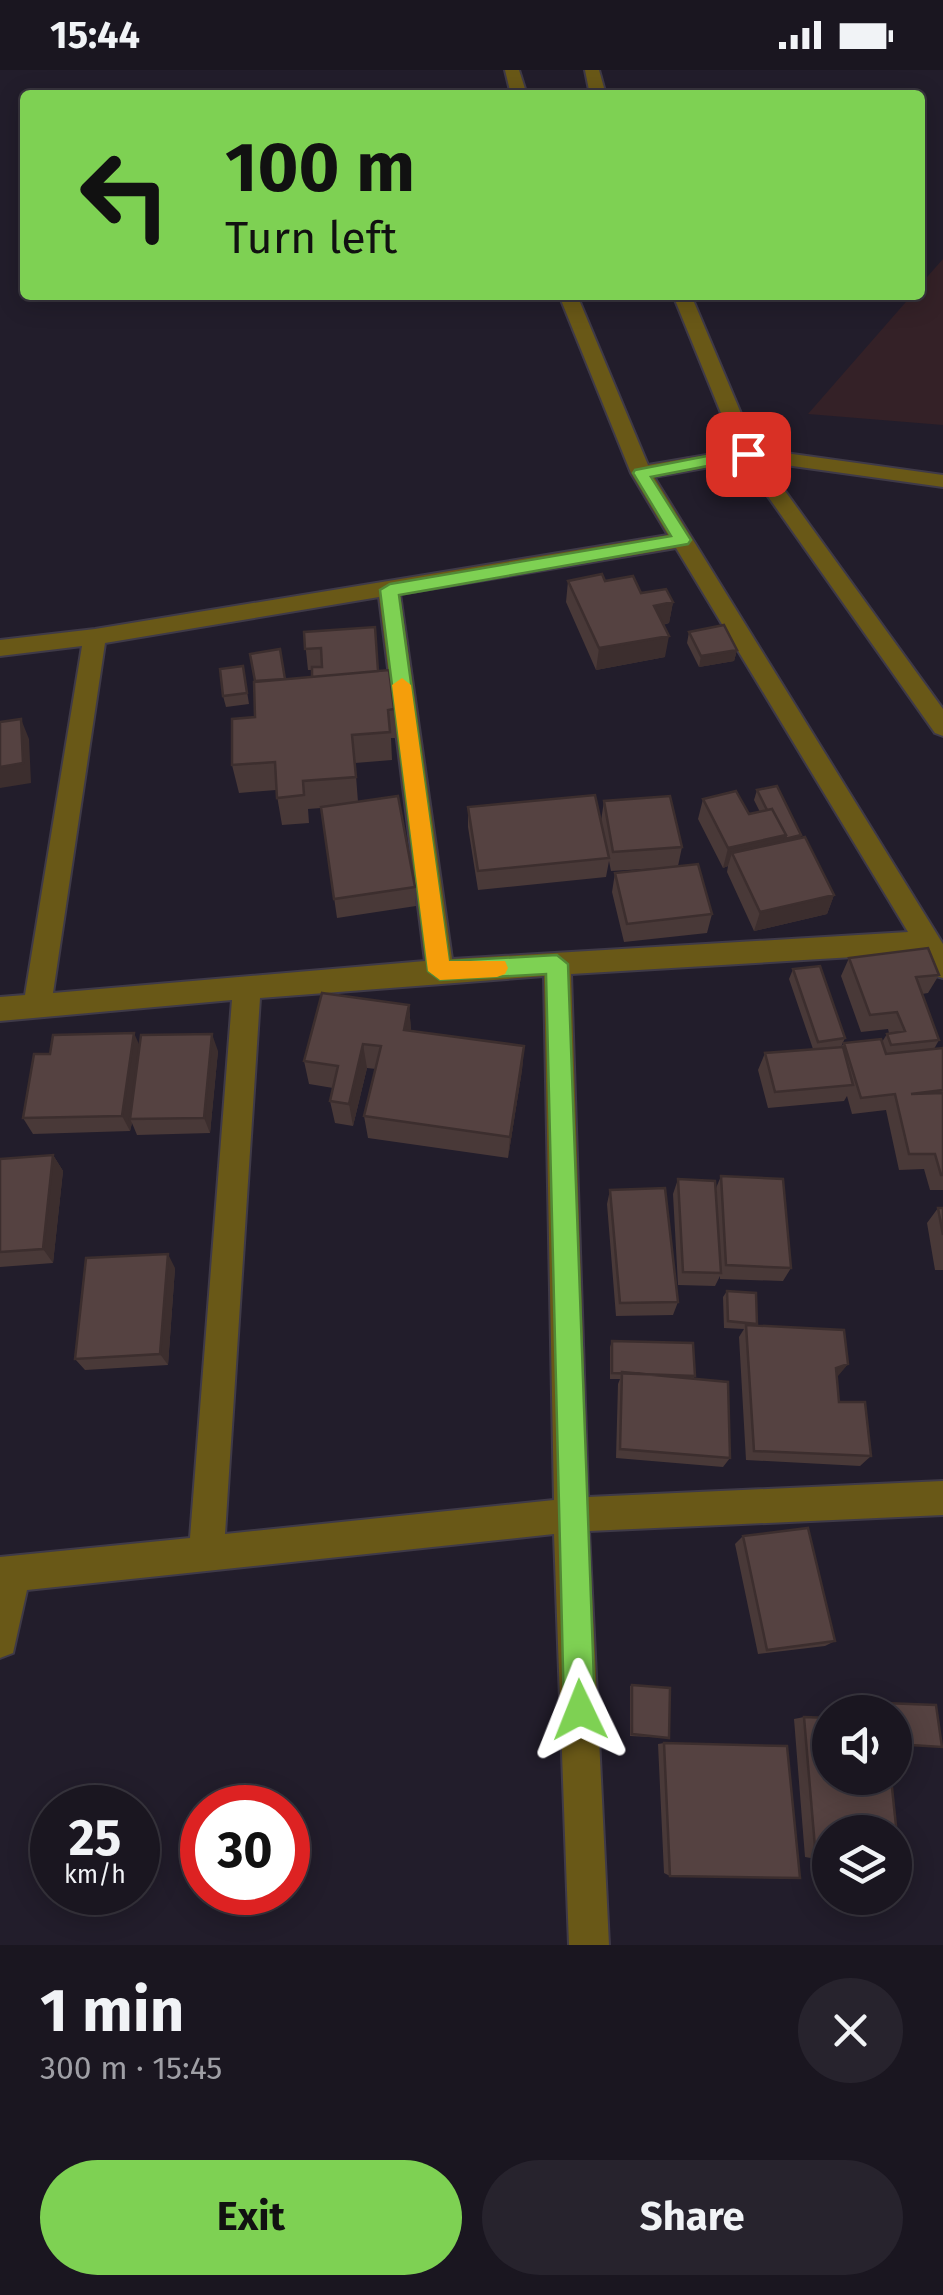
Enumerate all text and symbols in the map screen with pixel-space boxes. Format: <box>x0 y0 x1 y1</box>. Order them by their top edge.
text: 15:44 <box>50 12 140 58</box>
text: 100 m <box>225 126 415 210</box>
icon: left <box>60 130 190 260</box>
text: Turn left <box>225 211 397 265</box>
pin <box>706 412 791 497</box>
icon: arrive <box>721 427 776 482</box>
position arrow <box>528 1658 632 1762</box>
map controls <box>812 1695 912 1915</box>
button: sound <box>812 1695 912 1795</box>
speed limit sign: 30 <box>180 1785 310 1915</box>
text: 25 <box>69 1808 121 1868</box>
button: layers <box>812 1815 912 1915</box>
text: km/h <box>64 1860 126 1890</box>
text: 1 min <box>40 1975 184 2047</box>
button: close <box>798 1978 903 2083</box>
text: 300 m · 15:45 <box>40 2049 222 2087</box>
button: Exit <box>40 2160 462 2275</box>
button: Share <box>482 2160 903 2275</box>

